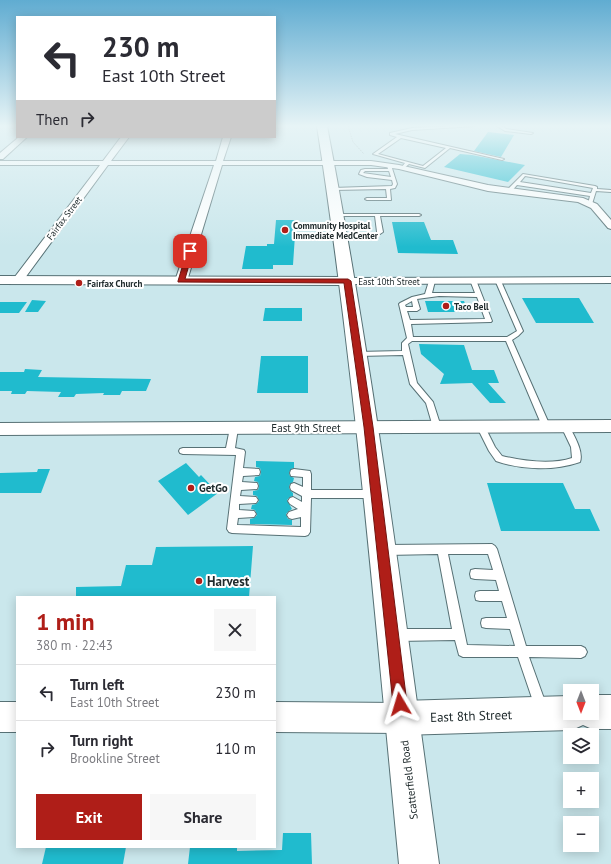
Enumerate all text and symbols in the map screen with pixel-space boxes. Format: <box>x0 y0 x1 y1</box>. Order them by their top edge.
text: 230 m <box>102 28 179 65</box>
icon: left <box>36 32 88 84</box>
text: East 10th Street <box>102 64 225 87</box>
icon: right <box>76 108 98 130</box>
text: Then <box>36 110 68 129</box>
street label: Fairfax Street <box>44 194 84 242</box>
place label: Community Hospital Immediate MedCenter <box>293 220 379 241</box>
marker: Community Hospital Immediate MedCenter <box>280 225 290 235</box>
pin <box>173 234 207 268</box>
icon: arrive <box>179 240 201 262</box>
street label: East 10th Street <box>358 276 420 287</box>
marker: Fairfax Church <box>74 278 84 288</box>
place label: Fairfax Church <box>87 278 142 289</box>
marker: Taco Bell <box>441 301 451 311</box>
place label: Taco Bell <box>454 301 489 312</box>
street label: East 9th Street <box>271 421 341 435</box>
place label: GetGo <box>199 481 228 495</box>
marker: GetGo <box>186 483 196 493</box>
place label: Harvest <box>207 573 250 590</box>
marker: Harvest <box>194 576 204 586</box>
text: 1 min <box>36 606 95 637</box>
button: close <box>214 609 256 651</box>
text: 380 m · 22:43 <box>36 637 113 654</box>
text: Turn left <box>70 675 124 694</box>
icon: left <box>36 682 58 704</box>
text: 230 m <box>215 683 256 702</box>
position arrow <box>379 683 421 725</box>
north arrow <box>563 684 599 720</box>
map controls <box>563 684 599 852</box>
text: East 10th Street <box>70 694 159 711</box>
street label: East 8th Street <box>430 706 513 726</box>
button: layers <box>563 728 599 764</box>
text: Turn right <box>70 731 133 750</box>
icon: right <box>36 738 58 760</box>
text: 110 m <box>215 739 256 758</box>
street label: Scatterfield Road <box>397 739 421 820</box>
text: Brookline Street <box>70 750 160 767</box>
button: + <box>563 772 599 808</box>
button: Exit <box>36 794 142 840</box>
button: Share <box>150 794 256 840</box>
button: − <box>563 816 599 852</box>

